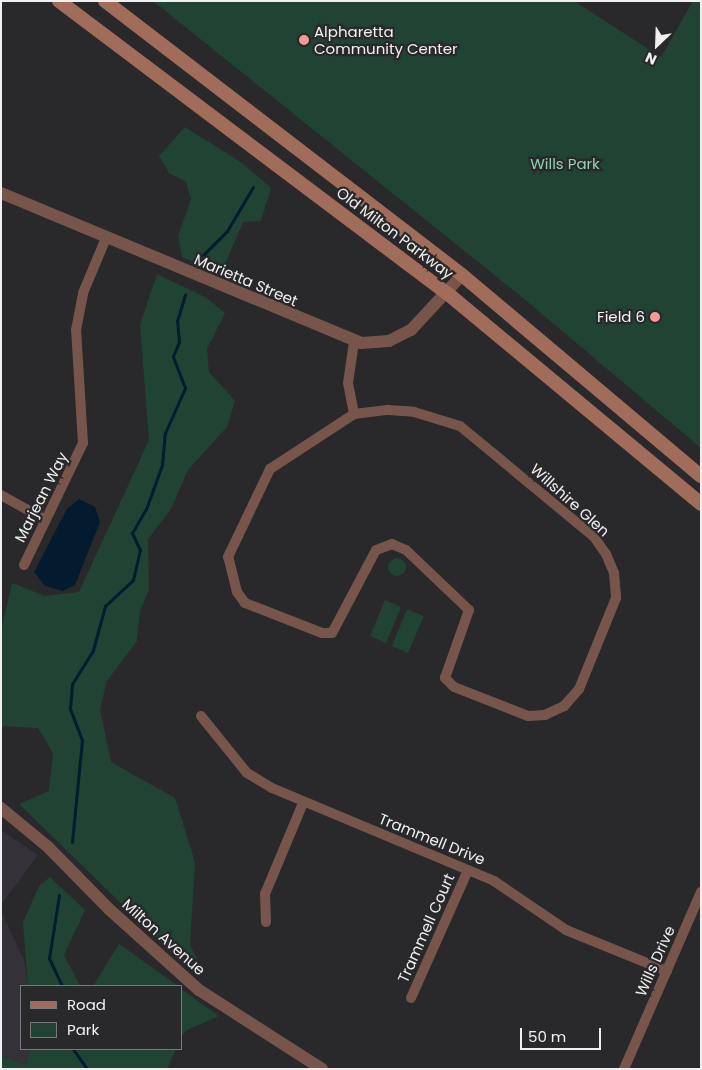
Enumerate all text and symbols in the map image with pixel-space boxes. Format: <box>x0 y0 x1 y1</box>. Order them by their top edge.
north arrow <box>632 20 682 70</box>
place label: Alpharetta Community Center <box>314 22 458 57</box>
marker: Alpharetta Community Center <box>298 34 310 46</box>
text: N <box>642 47 660 70</box>
park label: Wills Park <box>530 155 600 173</box>
street label: Old Milton Parkway <box>333 183 457 283</box>
street label: Marietta Street <box>192 250 300 310</box>
place label: Field 6 <box>597 308 645 326</box>
marker: Field 6 <box>649 311 661 323</box>
street label: Marjean Way <box>11 449 71 545</box>
street label: Willshire Glen <box>527 460 613 540</box>
street label: Trammell Drive <box>376 809 488 869</box>
street label: Trammell Court <box>394 871 458 985</box>
street label: Milton Avenue <box>119 895 209 979</box>
street label: Wills Drive <box>631 923 679 999</box>
legend <box>20 985 182 1050</box>
text: Road <box>67 994 106 1015</box>
scale bar <box>522 1018 603 1050</box>
text: Park <box>67 1019 99 1040</box>
text: 50 m <box>528 1026 566 1047</box>

